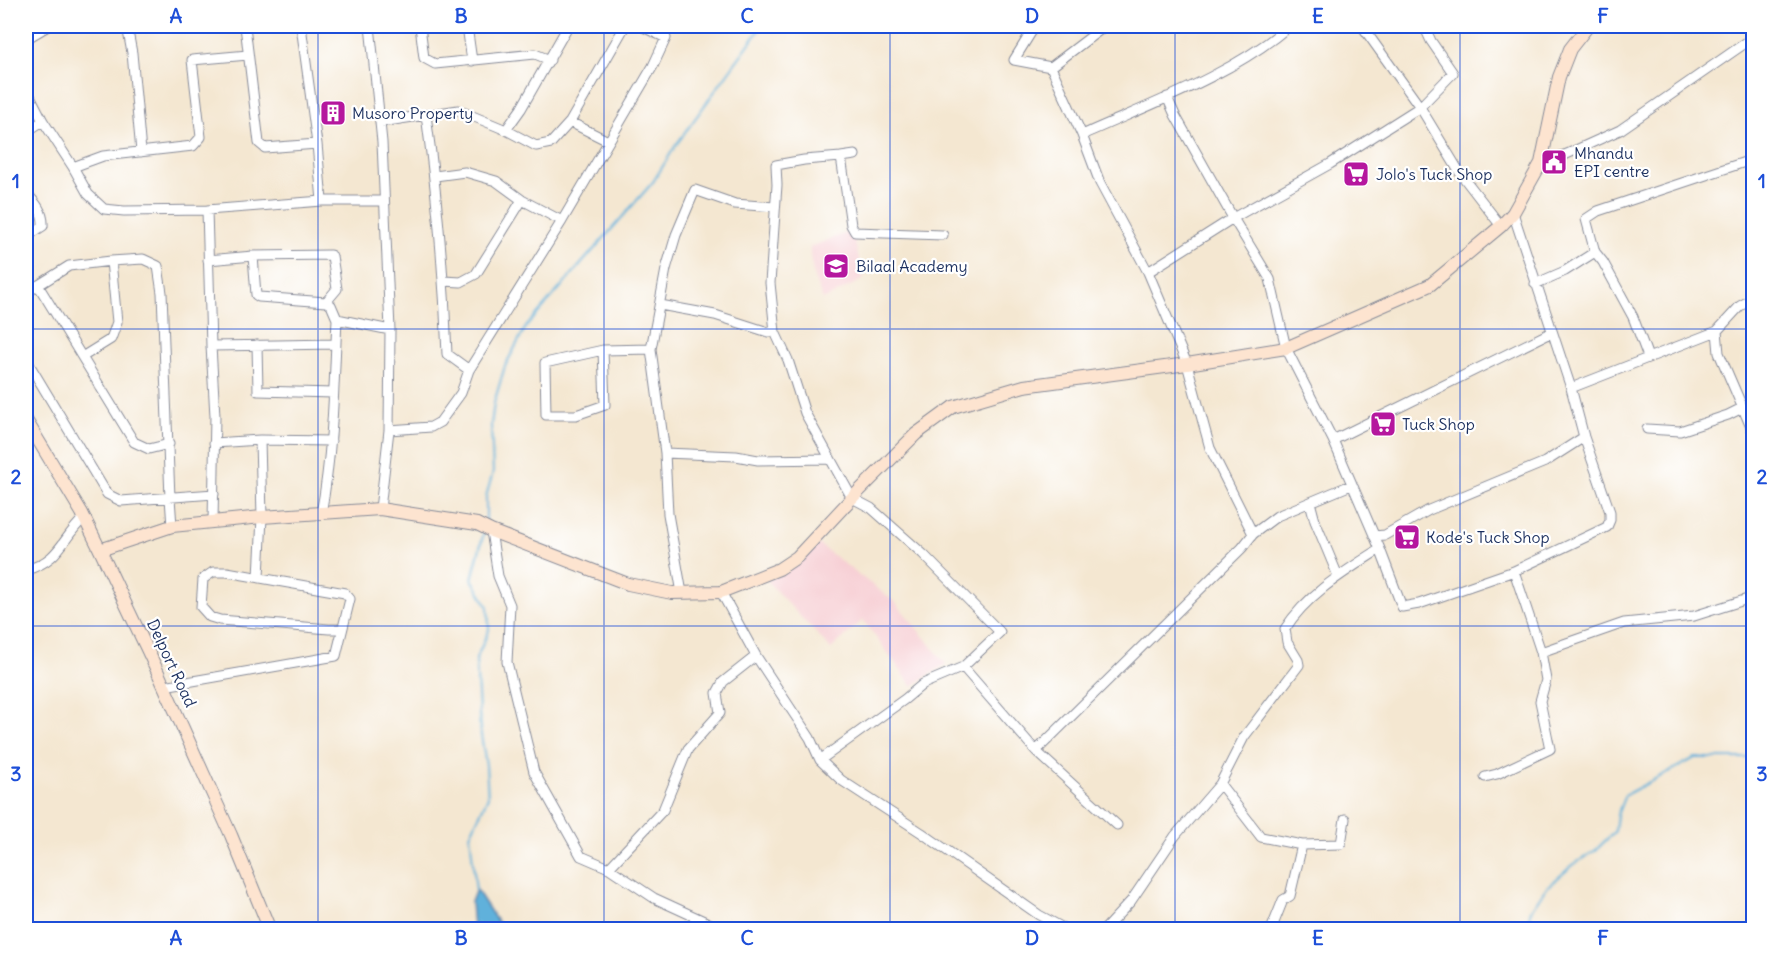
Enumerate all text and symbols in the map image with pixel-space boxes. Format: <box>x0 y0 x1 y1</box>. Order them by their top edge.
text: A <box>170 3 183 28</box>
text: B <box>454 3 468 28</box>
text: C <box>740 3 754 28</box>
text: D <box>1025 3 1039 28</box>
text: E <box>1312 3 1324 28</box>
text: F <box>1597 3 1609 28</box>
building icon: Musoro Property <box>318 98 348 128</box>
place label: Musoro Property <box>352 103 473 123</box>
place label: Mhandu EPI centre <box>1574 143 1649 181</box>
public building icon: Mhandu EPI centre <box>1539 147 1569 177</box>
supermarket icon: Jolo's Tuck Shop <box>1341 159 1371 189</box>
place label: Jolo's Tuck Shop <box>1376 164 1492 184</box>
text: 1 <box>12 168 20 193</box>
text: 1 <box>1758 168 1766 193</box>
school or university icon: Bilaal Academy <box>821 251 851 281</box>
place label: Bilaal Academy <box>856 256 968 276</box>
supermarket icon: Tuck Shop <box>1368 409 1398 439</box>
place label: Tuck Shop <box>1402 414 1475 434</box>
text: 2 <box>11 464 22 489</box>
text: 2 <box>1757 464 1768 489</box>
supermarket icon: Kode's Tuck Shop <box>1392 522 1422 552</box>
place label: Kode's Tuck Shop <box>1426 527 1550 547</box>
street label: Delport Road <box>143 616 201 710</box>
text: 3 <box>10 761 22 786</box>
text: 3 <box>1756 761 1768 786</box>
text: A <box>170 925 183 950</box>
text: B <box>454 925 468 950</box>
text: C <box>740 925 754 950</box>
text: D <box>1025 925 1039 950</box>
text: E <box>1312 925 1324 950</box>
text: F <box>1597 925 1609 950</box>

